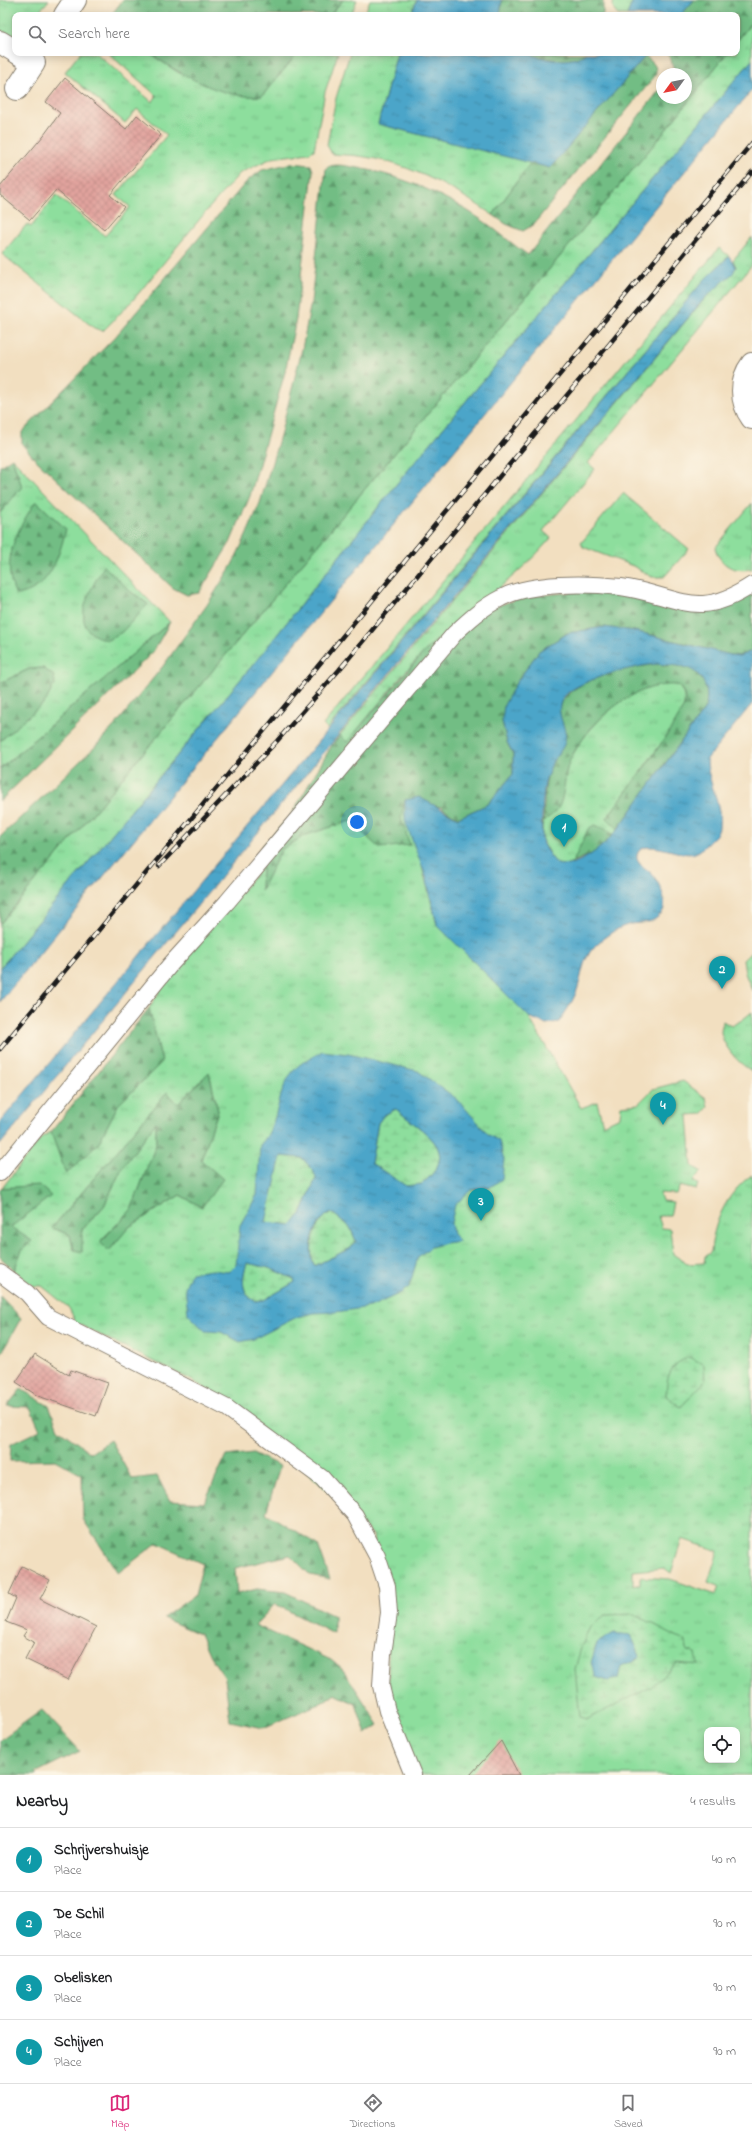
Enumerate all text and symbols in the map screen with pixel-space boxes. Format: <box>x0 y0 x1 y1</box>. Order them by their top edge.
search box <box>12 12 740 56</box>
icon: search <box>26 23 48 45</box>
text: Search here <box>58 23 130 45</box>
north arrow <box>656 68 692 104</box>
your location <box>347 812 367 832</box>
pin: 1 <box>551 814 577 847</box>
pin: 2 <box>709 956 735 989</box>
pin: 4 <box>650 1092 676 1125</box>
pin: 3 <box>468 1188 494 1221</box>
map controls <box>704 1727 740 1763</box>
button: locate <box>704 1727 740 1763</box>
text: Nearby <box>16 1789 68 1814</box>
text: 4 results <box>690 1792 736 1811</box>
text: Schrijvershuisje <box>54 1839 149 1861</box>
text: 1 <box>27 1850 31 1869</box>
text: 40 m <box>712 1850 736 1869</box>
text: Place <box>54 1861 82 1880</box>
text: De Schil <box>54 1903 104 1925</box>
text: 2 <box>26 1914 32 1933</box>
text: 90 m <box>713 1914 736 1933</box>
text: Place <box>54 1925 82 1944</box>
text: Obelisken <box>54 1967 112 1989</box>
text: 3 <box>26 1978 32 1997</box>
text: 90 m <box>713 1978 736 1997</box>
text: Place <box>54 1989 82 2008</box>
text: Schijven <box>54 2031 103 2053</box>
text: 4 <box>26 2042 32 2061</box>
text: 90 m <box>713 2042 736 2061</box>
text: Place <box>54 2053 82 2072</box>
tab: Map <box>109 2092 131 2132</box>
tab: Directions <box>350 2092 396 2132</box>
tab: Saved <box>614 2092 643 2132</box>

